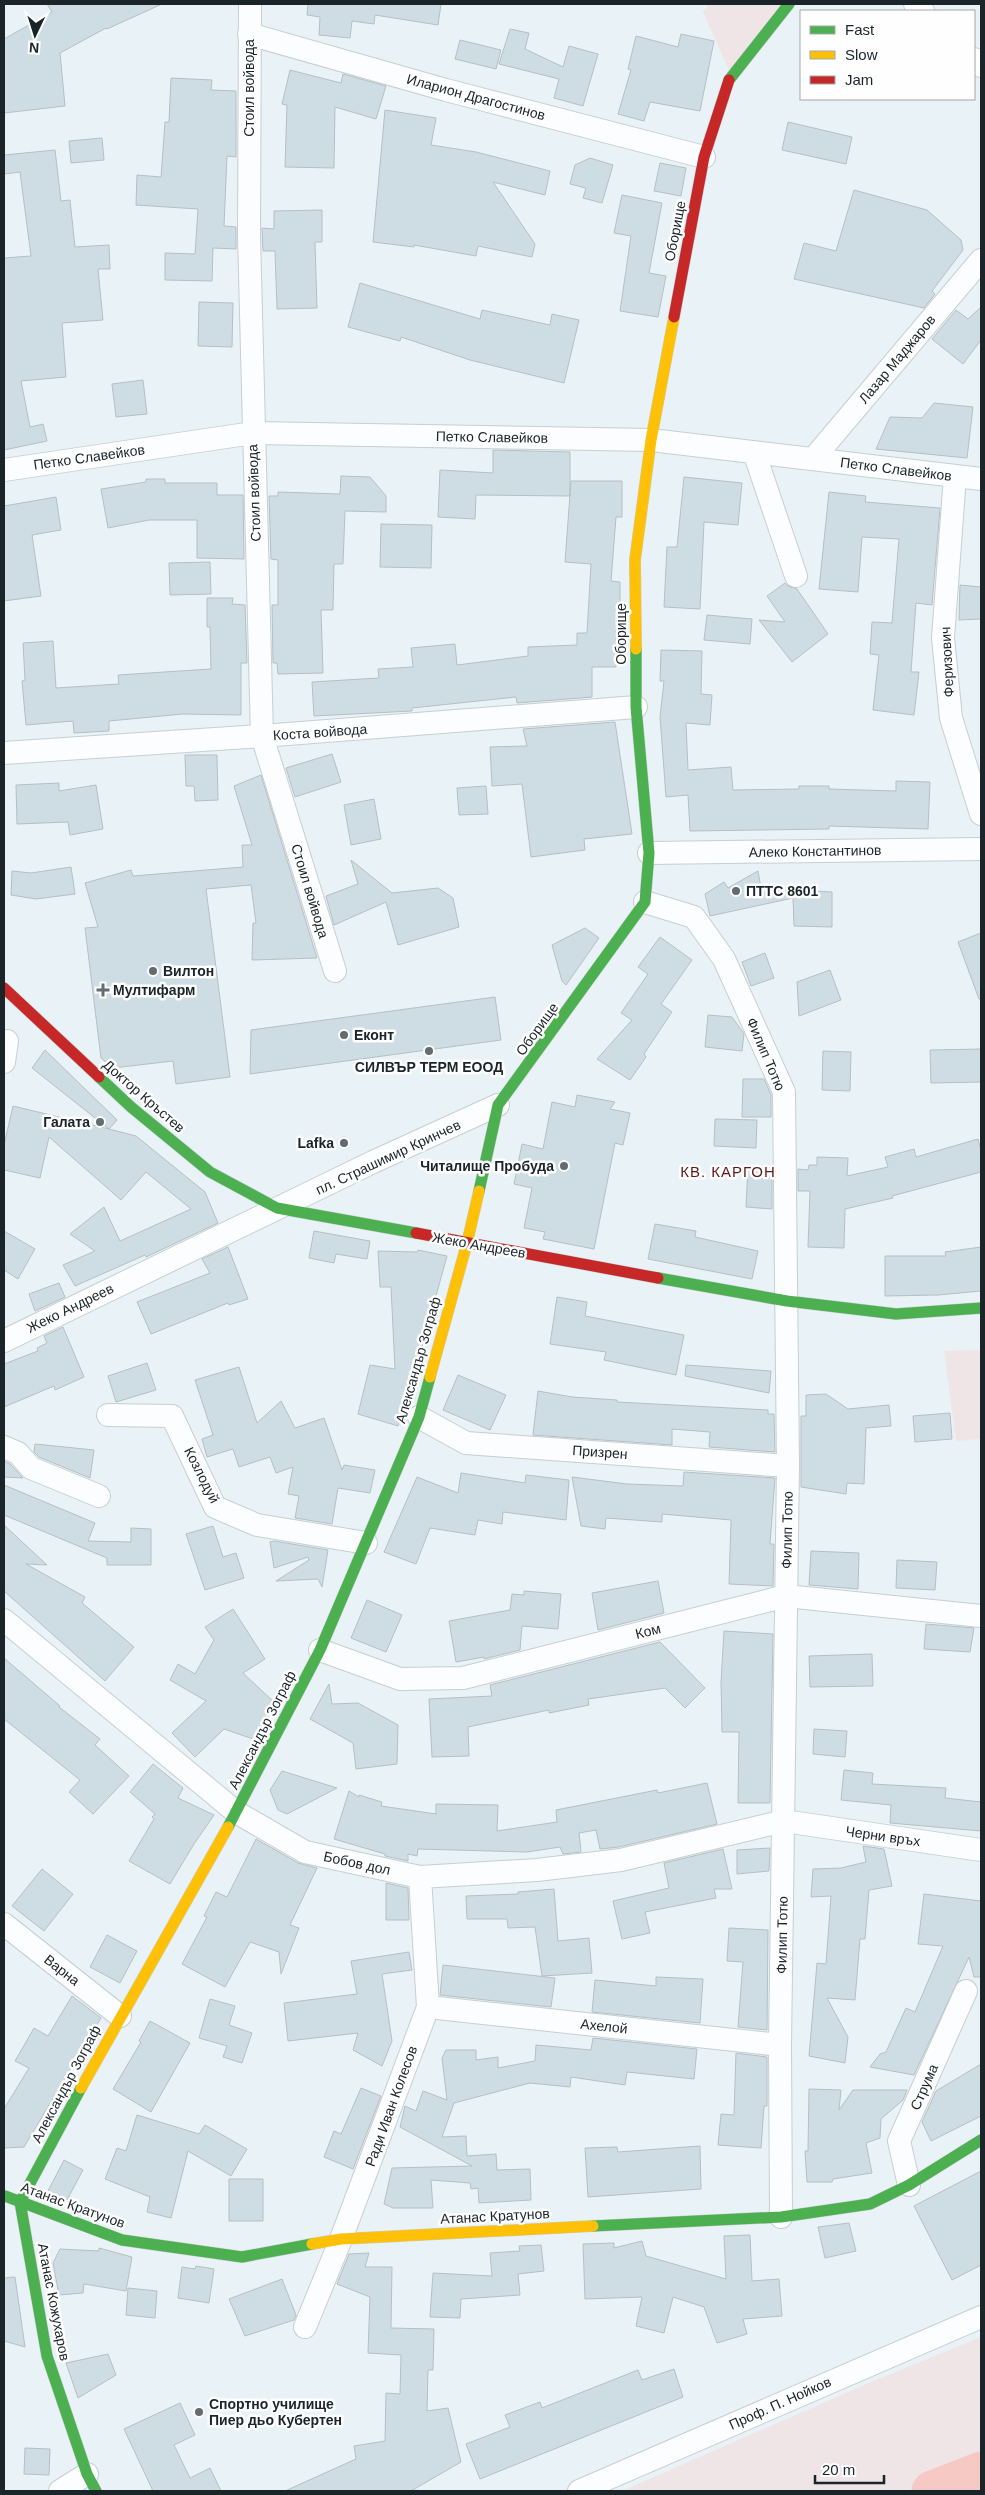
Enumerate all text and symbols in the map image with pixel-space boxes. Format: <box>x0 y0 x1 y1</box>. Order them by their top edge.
north arrow <box>10 10 60 60</box>
legend <box>800 10 975 100</box>
text: Fast <box>845 21 875 38</box>
street label: Стоил войвода <box>241 39 257 137</box>
text: N <box>28 40 40 56</box>
text: Slow <box>845 46 878 63</box>
street label: Иларион Драгостинов <box>405 71 547 123</box>
text: Jam <box>845 71 873 88</box>
street label: Оборище <box>661 199 689 263</box>
street label: Лазар Маджаров <box>855 311 939 407</box>
street label: Петко Славейков <box>436 428 548 446</box>
street label: Петко Славейков <box>32 441 146 473</box>
street label: Стоил войвода <box>244 444 264 542</box>
street label: Петко Славейков <box>839 454 953 484</box>
street label: Оборище <box>613 603 629 665</box>
street label: Феризович <box>937 626 957 698</box>
street label: Коста войвода <box>272 721 368 743</box>
street label: Стоил войвода <box>288 842 332 940</box>
street label: Алеко Константинов <box>748 842 882 860</box>
place label: ПТТС 8601 <box>746 883 819 899</box>
marker: ПТТС 8601 <box>730 885 742 897</box>
place label: Вилтон <box>163 963 214 979</box>
marker: Вилтон <box>147 965 159 977</box>
place label: Мултифарм <box>113 982 195 998</box>
marker: Мултифарм <box>97 984 109 996</box>
street label: Оборище <box>512 999 562 1059</box>
street label: Филип Тотю <box>743 1015 789 1093</box>
place label: Еконт <box>354 1027 394 1043</box>
marker: Еконт <box>338 1029 350 1041</box>
marker: СИЛВЪР ТЕРМ ЕООД <box>423 1045 435 1057</box>
street label: Доктор Кръстев <box>100 1056 188 1136</box>
place label: СИЛВЪР ТЕРМ ЕООД <box>355 1059 503 1075</box>
place label: Галата <box>43 1114 90 1130</box>
marker: Галата <box>94 1116 106 1128</box>
street label: пл. Страшимир Кринчев <box>313 1116 463 1198</box>
place label: Lafka <box>297 1135 334 1151</box>
marker: Lafka <box>338 1137 350 1149</box>
place label: Читалище Пробуда <box>420 1158 554 1174</box>
marker: Читалище Пробуда <box>558 1160 570 1172</box>
district label: КВ. КАРГОН <box>680 1163 776 1180</box>
street label: Жеко Андреев <box>431 1229 527 1261</box>
street label: Жеко Андреев <box>24 1280 116 1336</box>
street label: Александър Зограф <box>392 1295 444 1425</box>
street label: Призрен <box>572 1442 628 1462</box>
street label: Козлодуй <box>181 1444 223 1506</box>
street label: Филип Тотю <box>778 1491 796 1569</box>
street label: Ком <box>634 1620 662 1642</box>
street label: Александър Зограф <box>225 1668 299 1792</box>
street label: Черни връх <box>845 1823 921 1849</box>
street label: Бобов дол <box>322 1848 392 1878</box>
street label: Филип Тотю <box>773 1896 791 1974</box>
street label: Варна <box>41 1951 83 1989</box>
street label: Ахелой <box>580 2016 628 2036</box>
street label: Александър Зограф <box>28 2022 104 2146</box>
street label: Ради Иван Колесов <box>362 2043 420 2169</box>
street label: Струма <box>907 2061 941 2112</box>
street label: Атанас Кратунов <box>19 2179 127 2231</box>
street label: Атанас Кратунов <box>440 2205 550 2227</box>
street label: Атанас Кожухаров <box>35 2242 73 2362</box>
street label: Проф. П. Нойков <box>727 2373 833 2433</box>
place label: Спортно училище Пиер дьо Кубертен <box>209 2396 342 2428</box>
marker: Спортно училище Пиер дьо Кубертен <box>193 2406 205 2418</box>
scale bar <box>815 2452 884 2484</box>
text: 20 m <box>822 2461 855 2478</box>

